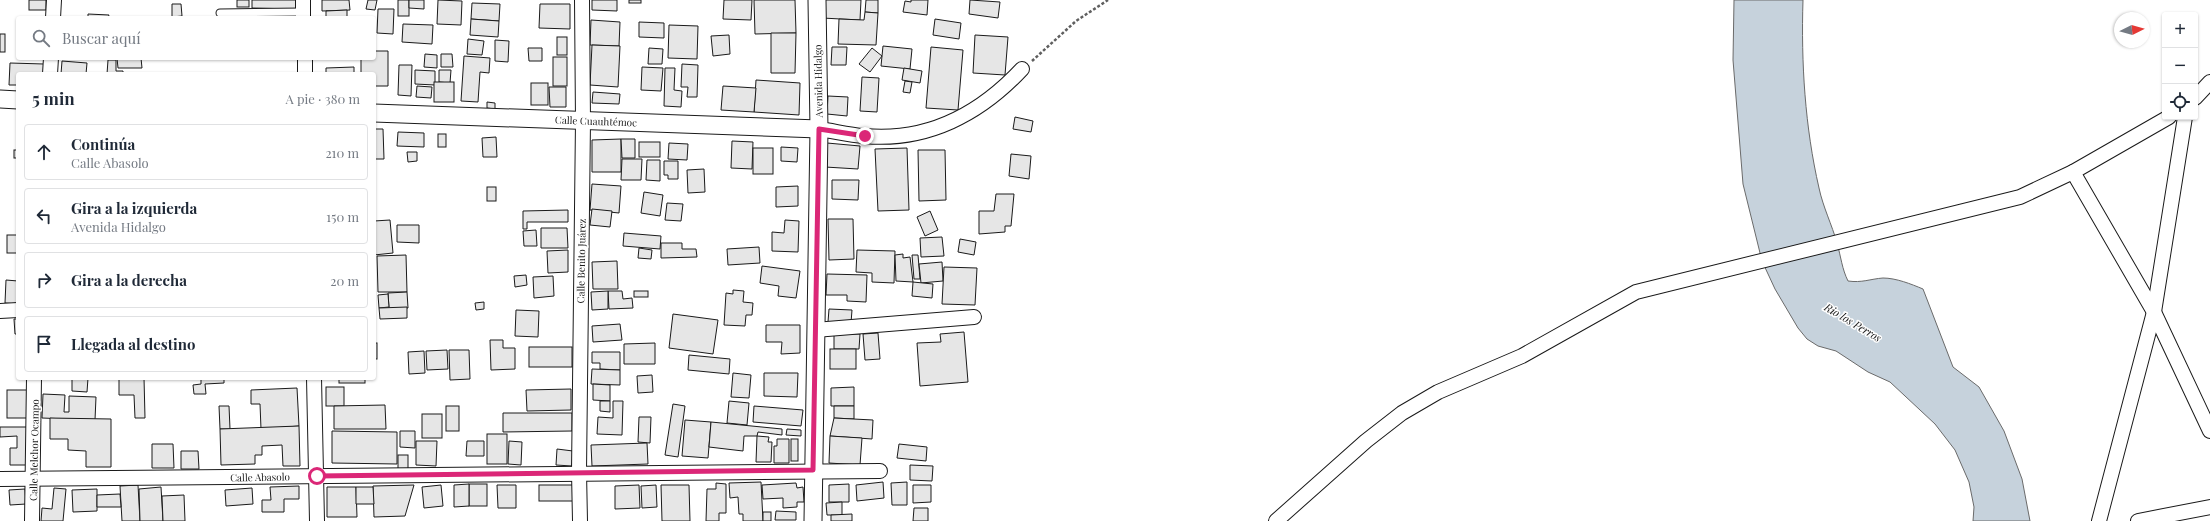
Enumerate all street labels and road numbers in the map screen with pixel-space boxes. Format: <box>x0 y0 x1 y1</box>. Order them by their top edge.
street label: Avenida Hidalgo <box>810 44 826 119</box>
street label: Calle Cuauhtémoc <box>555 113 637 129</box>
street label: Calle Benito Juárez <box>573 218 589 303</box>
street label: Calle Melchor Ocampo <box>26 398 42 501</box>
street label: Calle Abasolo <box>230 469 290 485</box>

